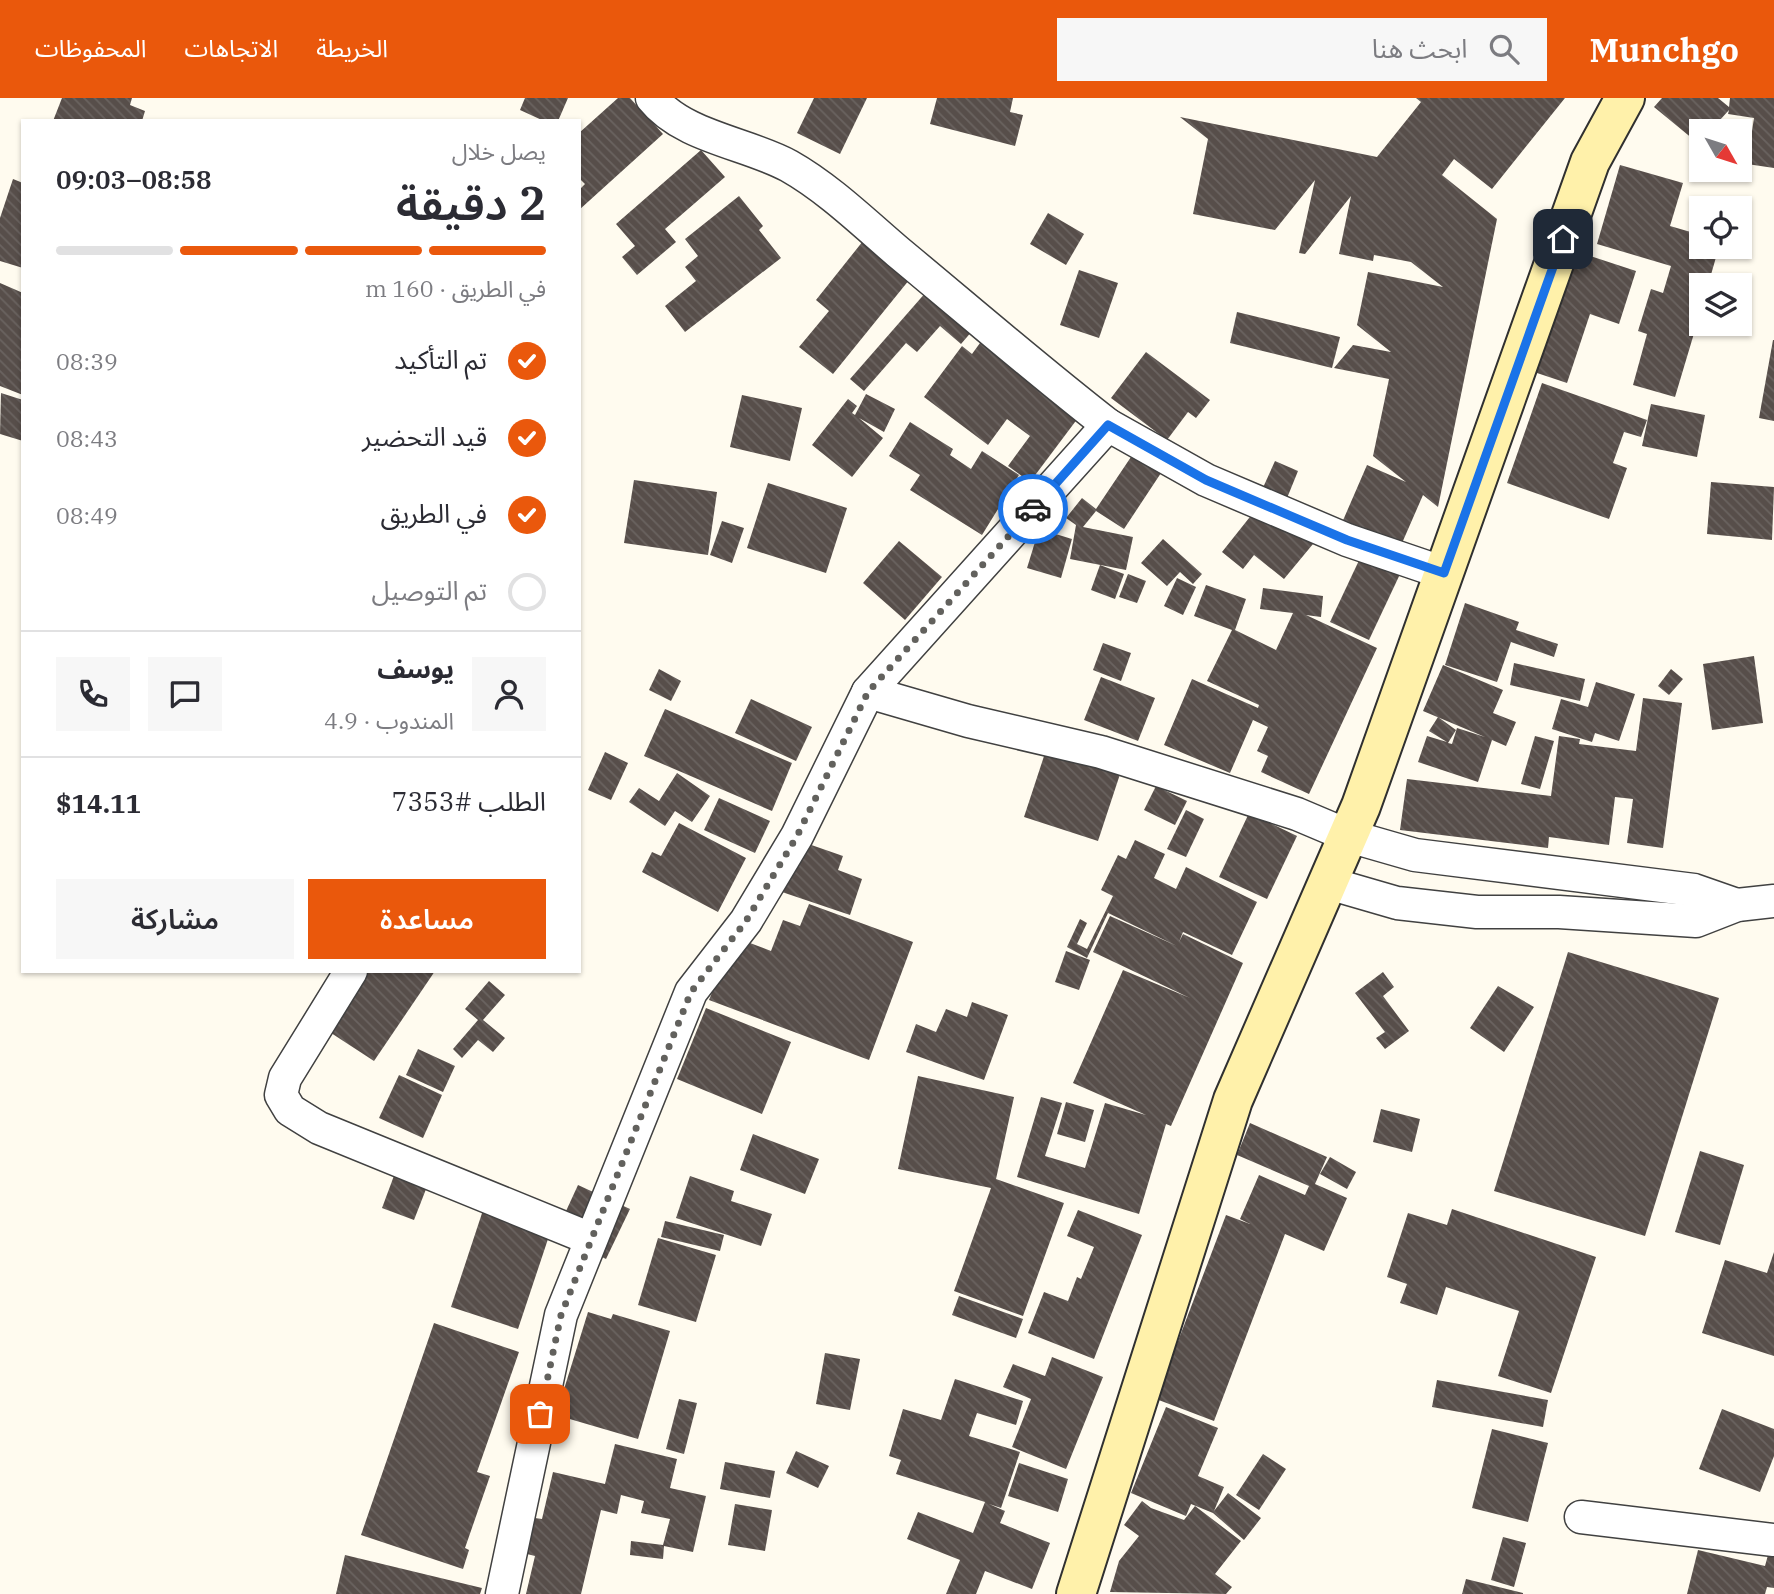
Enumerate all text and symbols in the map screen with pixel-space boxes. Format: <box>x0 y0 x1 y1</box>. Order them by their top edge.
search box <box>1057 18 1547 81</box>
text: Munchgo <box>1589 28 1739 71</box>
icon: search <box>1485 30 1523 68</box>
text: ابحث هنا <box>1372 31 1467 65</box>
text: المحفوظات <box>35 32 146 64</box>
text: الاتجاهات <box>184 32 278 64</box>
text: الخريطة <box>316 32 388 64</box>
north arrow <box>1689 119 1752 182</box>
map controls <box>1689 119 1752 336</box>
text: يصل خلال <box>452 136 546 166</box>
text: 08:58–09:03 <box>56 162 212 196</box>
text: 2 دقيقة <box>396 173 546 233</box>
button: locate <box>1689 196 1752 259</box>
pin <box>1533 209 1593 269</box>
icon: home <box>1544 220 1582 258</box>
text: في الطريق · 160 m <box>365 273 546 303</box>
button: layers <box>1689 273 1752 336</box>
text: تم التأكيد <box>394 342 487 376</box>
icon: check <box>508 342 546 380</box>
text: 08:39 <box>56 346 118 376</box>
text: قيد التحضير <box>362 419 487 453</box>
icon: check <box>508 419 546 457</box>
text: 08:43 <box>56 423 118 453</box>
courier <box>998 474 1068 544</box>
icon: car <box>1014 490 1052 528</box>
text: في الطريق <box>381 496 487 530</box>
icon: check <box>508 496 546 534</box>
text: 08:49 <box>56 500 118 530</box>
text: تم التوصيل <box>372 573 487 607</box>
text: يوسف <box>377 651 454 685</box>
button: phone <box>56 657 130 731</box>
button: chat <box>148 657 222 731</box>
button: person <box>472 657 546 731</box>
text: المندوب · 4.9 <box>324 705 454 735</box>
text: الطلب #7353 <box>392 784 546 818</box>
text: $14.11 <box>56 786 141 820</box>
button: مشاركة <box>56 879 294 959</box>
button: مساعدة <box>308 879 546 959</box>
pin <box>510 1384 570 1444</box>
icon: bag <box>521 1395 559 1433</box>

